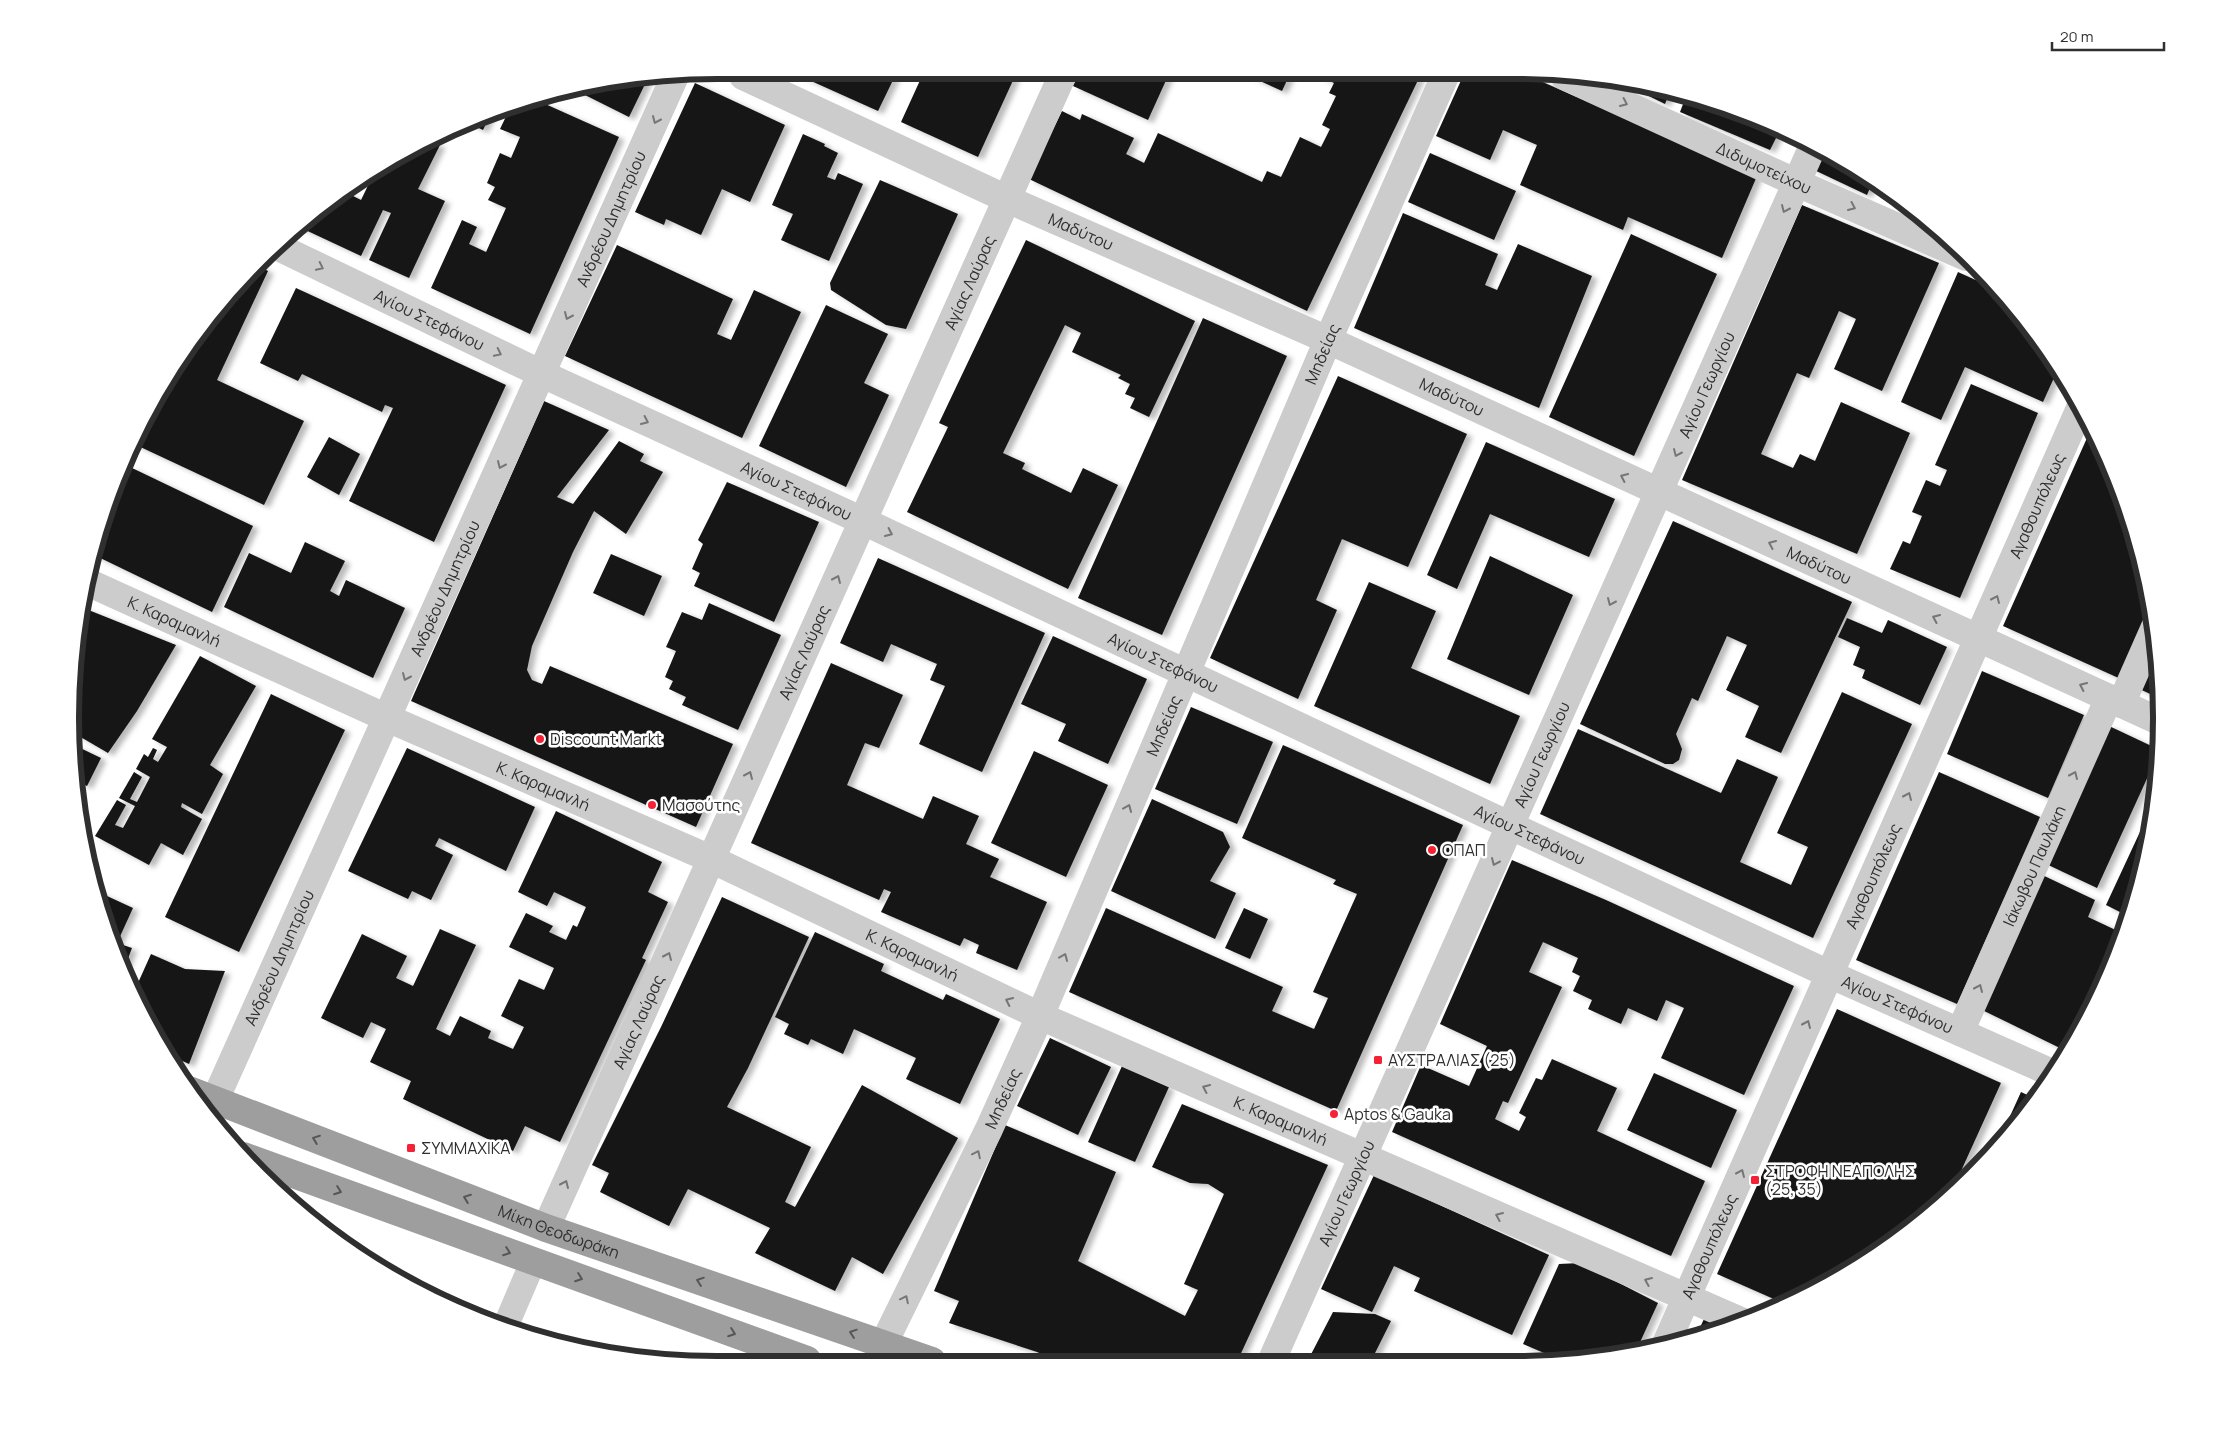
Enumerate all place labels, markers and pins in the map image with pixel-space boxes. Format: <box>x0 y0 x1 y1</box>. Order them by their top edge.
place label: Discount Markt <box>550 728 662 750</box>
marker: Discount Markt <box>534 733 546 745</box>
place label: Μασούτης <box>662 794 740 816</box>
marker: Μασούτης <box>646 799 658 811</box>
place label: ΟΠΑΠ <box>1442 839 1486 861</box>
marker: ΟΠΑΠ <box>1426 844 1438 856</box>
place label: ΑΥΣΤΡΑΛΙΑΣ (25) <box>1388 1049 1516 1071</box>
marker: ΑΥΣΤΡΑΛΙΑΣ (25) <box>1372 1054 1384 1066</box>
place label: Aptos & Gauka <box>1344 1103 1451 1125</box>
marker: Aptos & Gauka <box>1328 1108 1340 1120</box>
place label: ΣΥΜΜΑΧΙΚΑ <box>421 1137 510 1159</box>
marker: ΣΥΜΜΑΧΙΚΑ <box>405 1142 417 1154</box>
place label: ΣΤΡΟΦΗ ΝΕΑΠΟΛΗΣ (25, 35) <box>1765 1160 1915 1200</box>
marker: ΣΤΡΟΦΗ ΝΕΑΠΟΛΗΣ (25, 35) <box>1749 1174 1761 1186</box>

